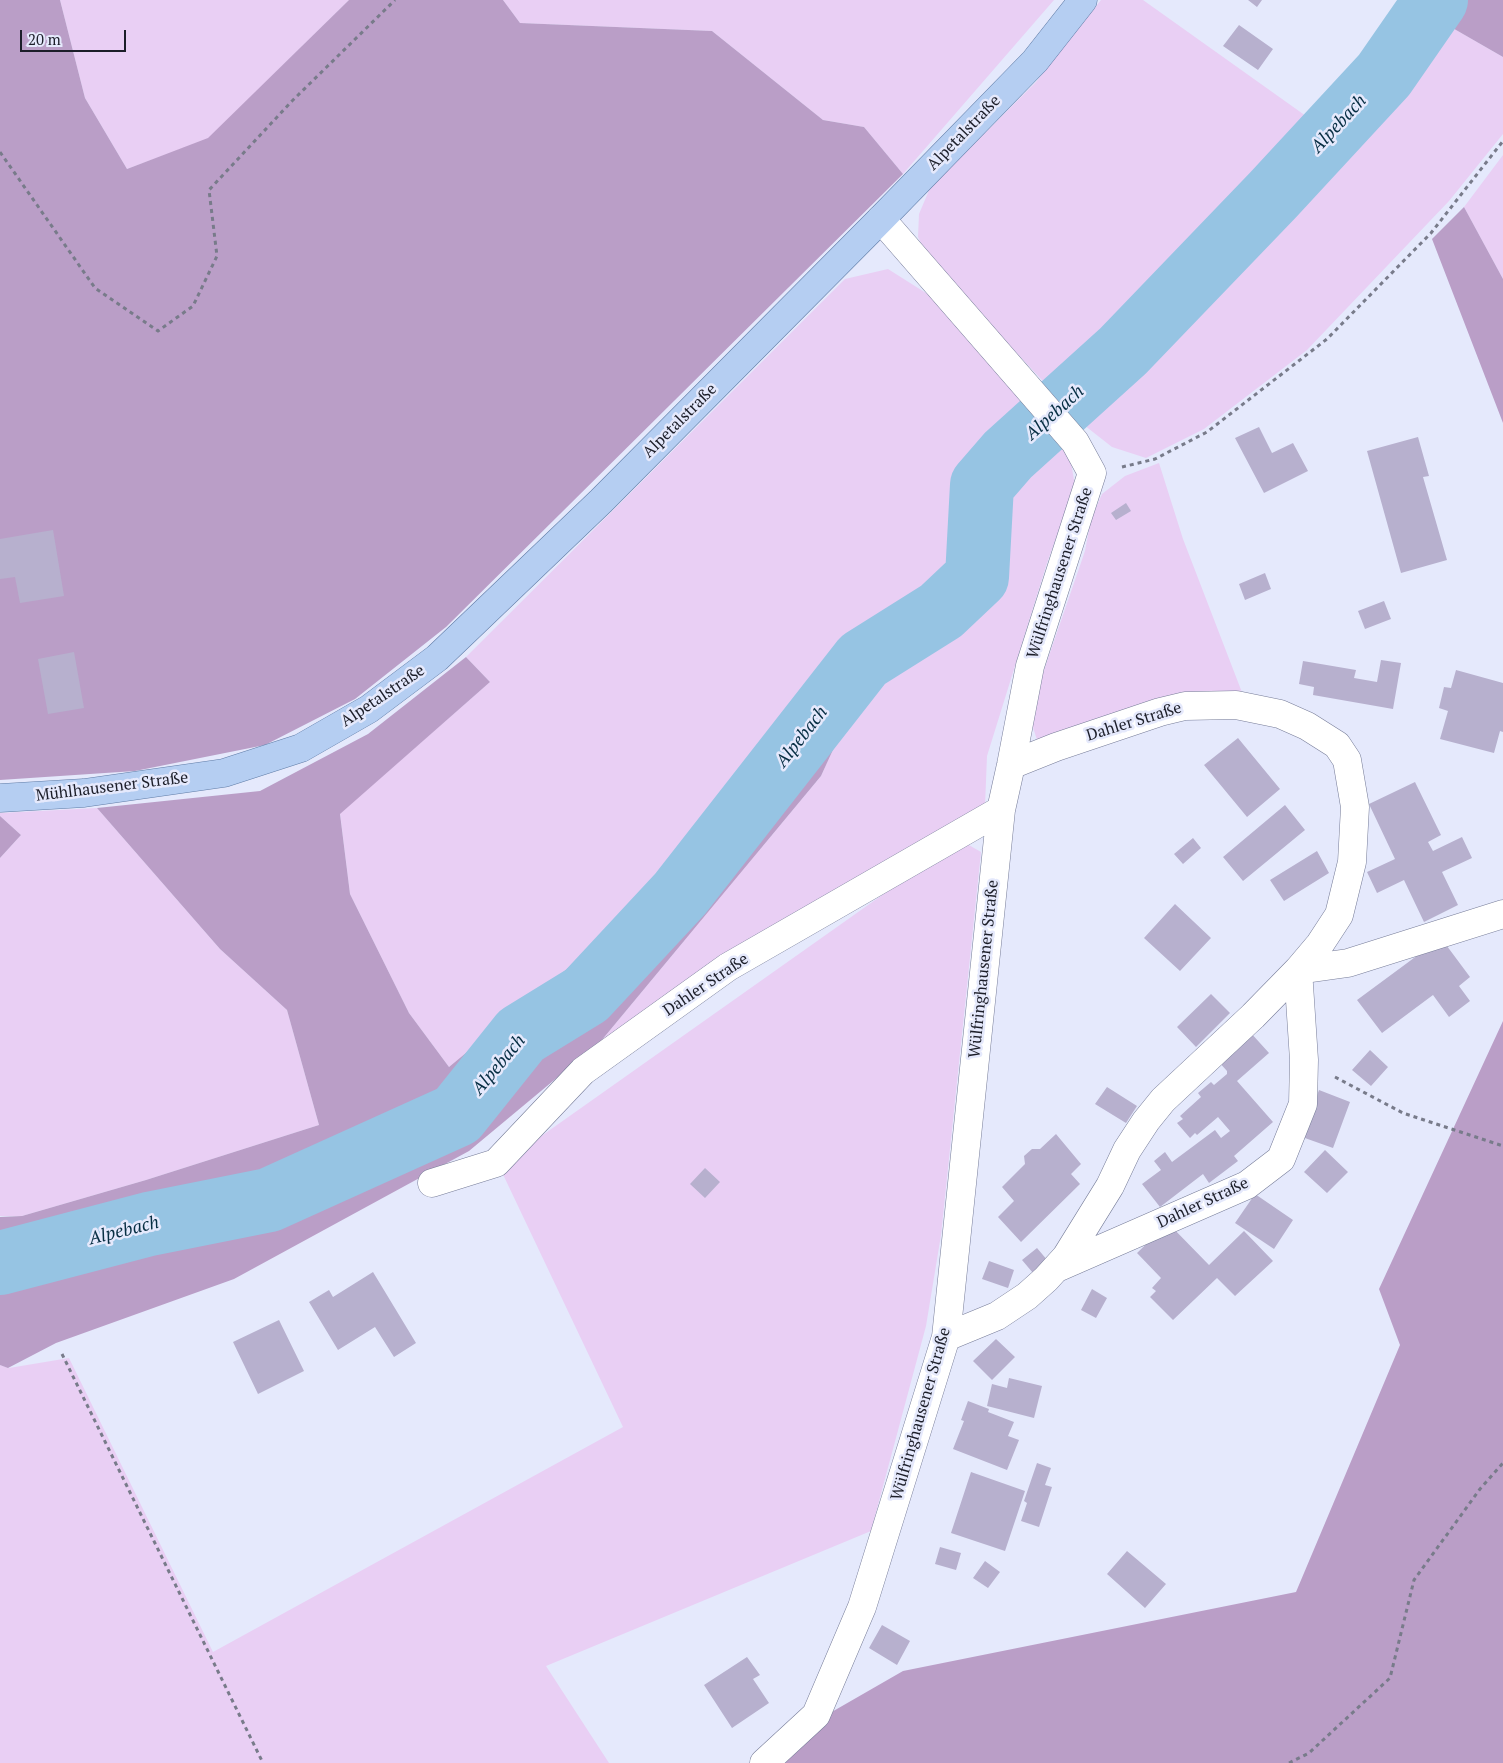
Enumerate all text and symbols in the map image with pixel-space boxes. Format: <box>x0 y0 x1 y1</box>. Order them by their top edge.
scale bar <box>22 20 129 52</box>
text: 20 m <box>28 29 61 49</box>
water label: Alpebach <box>1307 90 1371 158</box>
street label: Alpetalstraße <box>923 91 1005 175</box>
street label: Alpetalstraße <box>639 380 721 462</box>
water label: Alpebach <box>1021 381 1089 445</box>
street label: Wülfringhausener Straße <box>1023 485 1097 661</box>
street label: Alpetalstraße <box>337 661 429 731</box>
street label: Dahler Straße <box>1084 698 1184 746</box>
water label: Alpebach <box>771 702 833 772</box>
street label: Mühlhausener Straße <box>35 768 189 806</box>
street label: Wülfringhausener Straße <box>965 879 1003 1059</box>
street label: Dahler Straße <box>660 949 752 1021</box>
water label: Alpebach <box>468 1031 530 1099</box>
street label: Dahler Straße <box>1154 1173 1252 1233</box>
water label: Alpebach <box>87 1212 161 1250</box>
street label: Wülfringhausener Straße <box>887 1325 955 1503</box>

